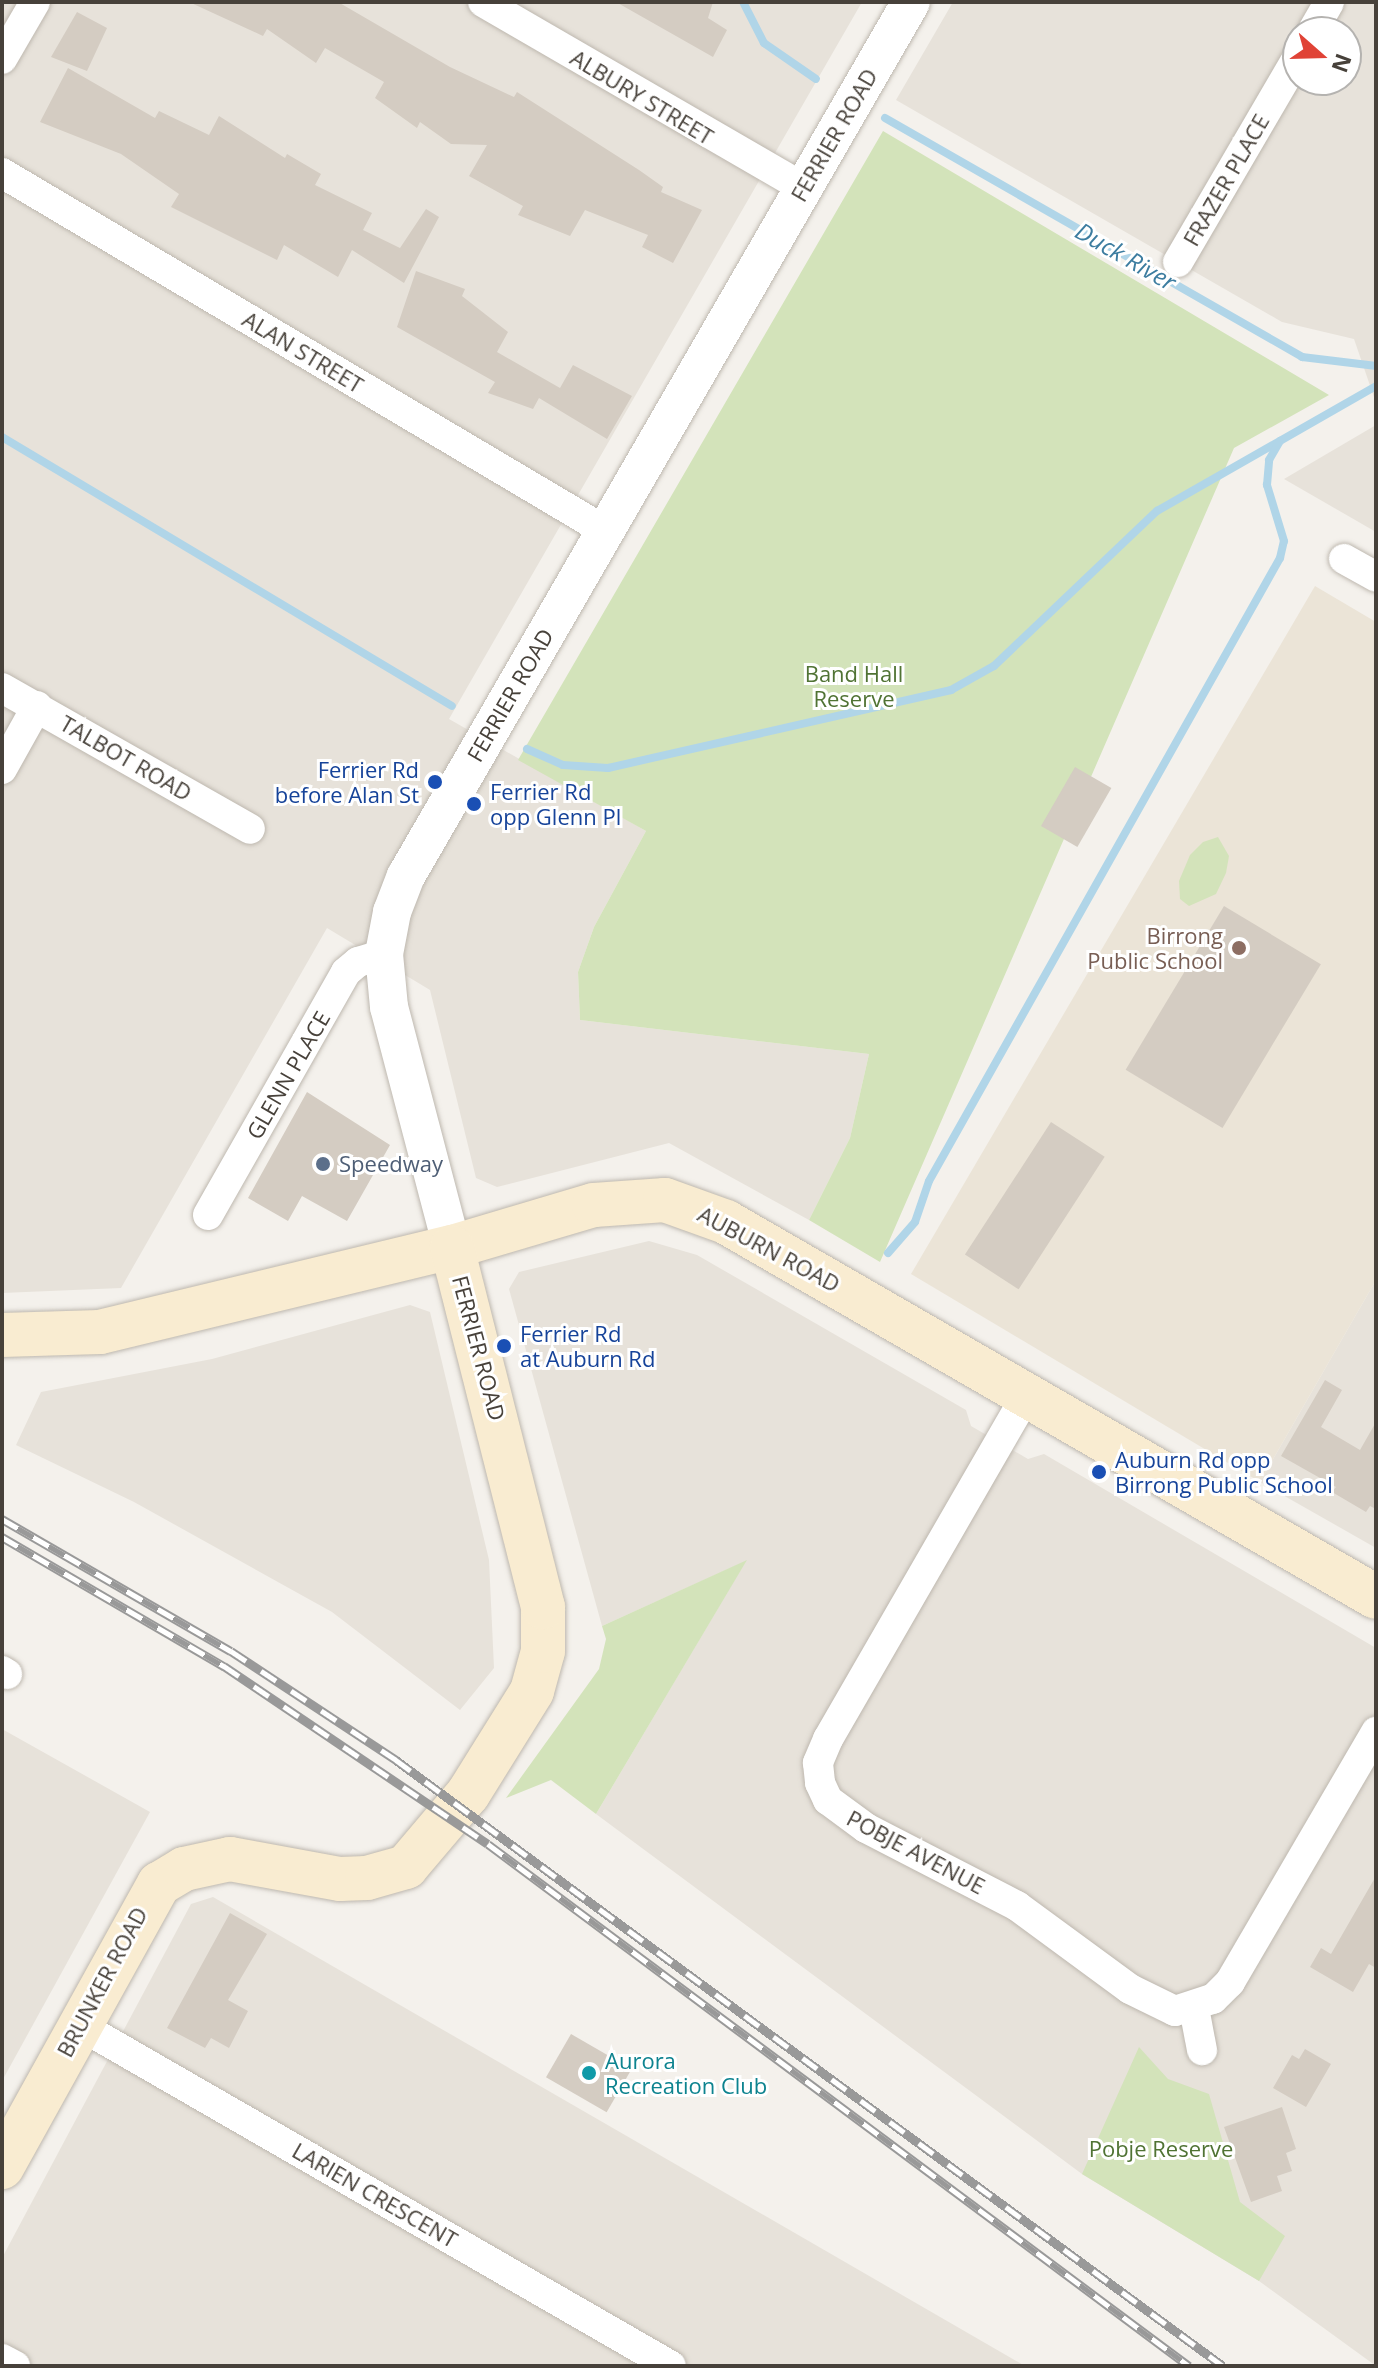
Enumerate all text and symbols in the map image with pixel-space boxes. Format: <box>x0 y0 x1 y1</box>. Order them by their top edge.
north arrow <box>1282 16 1362 96</box>
street label: ALBURY STREET <box>566 44 718 150</box>
text: N <box>1326 50 1360 77</box>
street label: FERRIER ROAD <box>785 64 883 206</box>
street label: FRAZER PLACE <box>1178 109 1274 251</box>
water label: Duck River <box>1071 216 1181 296</box>
street label: ALAN STREET <box>238 306 368 398</box>
street label: FERRIER ROAD <box>461 624 559 766</box>
park label: Band Hall Reserve <box>805 660 903 712</box>
street label: TALBOT ROAD <box>56 710 196 806</box>
place label: Ferrier Rd before Alan St <box>275 756 419 808</box>
marker: Ferrier Rd before Alan St <box>426 773 444 791</box>
place label: Ferrier Rd opp Glenn Pl <box>490 778 621 830</box>
marker: Ferrier Rd opp Glenn Pl <box>465 795 483 813</box>
place label: Birrong Public School <box>1087 922 1223 974</box>
marker: Birrong Public School <box>1230 939 1248 957</box>
street label: GLENN PLACE <box>241 1006 335 1144</box>
place label: Speedway <box>339 1151 443 1177</box>
marker: Speedway <box>314 1155 332 1173</box>
street label: AUBURN ROAD <box>694 1201 844 1297</box>
street label: FERRIER ROAD <box>447 1273 511 1423</box>
place label: Ferrier Rd at Auburn Rd <box>520 1320 655 1372</box>
marker: Ferrier Rd at Auburn Rd <box>495 1337 513 1355</box>
place label: Auburn Rd opp Birrong Public School <box>1115 1446 1333 1498</box>
marker: Auburn Rd opp Birrong Public School <box>1090 1463 1108 1481</box>
street label: POBJE AVENUE <box>842 1805 990 1899</box>
street label: BRUNKER ROAD <box>51 1903 153 2061</box>
place label: Aurora Recreation Club <box>605 2047 767 2098</box>
marker: Aurora Recreation Club <box>580 2064 598 2082</box>
park label: Pobje Reserve <box>1089 2136 1233 2162</box>
street label: LARIEN CRESCENT <box>288 2137 462 2253</box>

